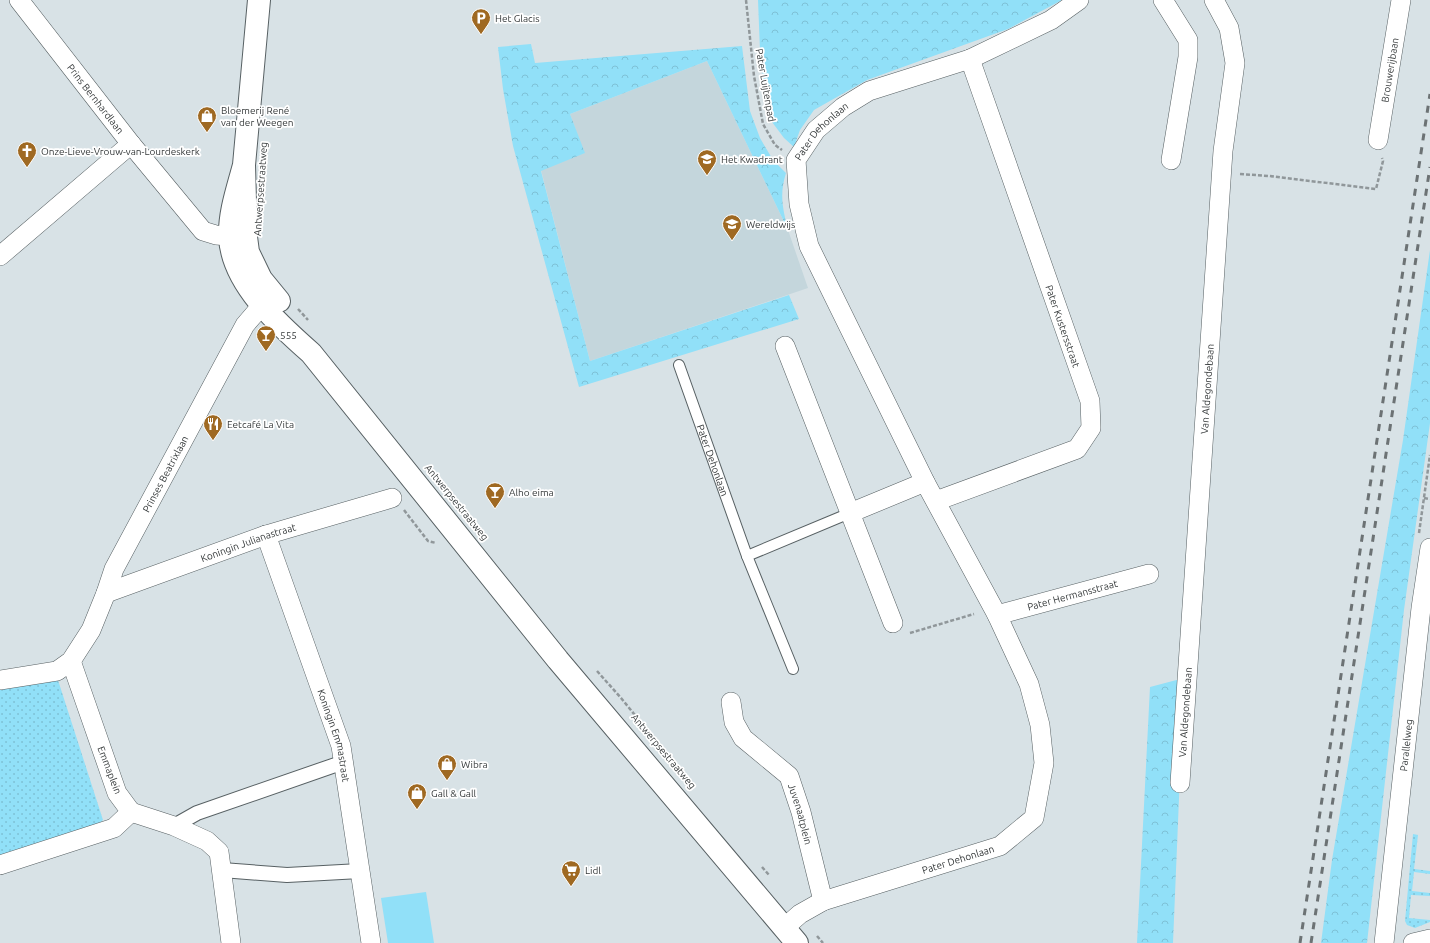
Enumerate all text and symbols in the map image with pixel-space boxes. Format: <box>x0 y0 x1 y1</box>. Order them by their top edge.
parking icon: Het Glacis <box>470 7 492 35</box>
place label: Het Glacis <box>495 13 540 24</box>
street label: Brouwerijbaan <box>1379 37 1401 103</box>
street label: Pater Luijtenpad <box>754 48 777 123</box>
street label: Prins Bernhardlaan <box>65 62 126 136</box>
street label: Pater Dehonlaan <box>793 100 850 162</box>
shop icon: Bloemerij René van der Weegen <box>196 105 218 133</box>
place label: Bloemerij René van der Weegen <box>221 105 294 128</box>
church icon: Onze-Lieve-Vrouw-van-Lourdeskerk <box>16 140 38 168</box>
street label: Antwerpsestraatweg <box>252 142 269 236</box>
place label: Onze-Lieve-Vrouw-van-Lourdeskerk <box>41 146 200 157</box>
school or university icon: Het Kwadrant <box>696 148 718 176</box>
place label: Het Kwadrant <box>721 154 783 165</box>
school or university icon: Wereldwijs <box>721 213 743 241</box>
place label: Wereldwijs <box>746 219 795 230</box>
street label: Pater Kustersstraat <box>1043 283 1082 369</box>
bar icon: 555 <box>255 324 277 352</box>
place label: 555 <box>280 330 297 341</box>
street label: Van Aldegondebaan <box>1199 343 1216 434</box>
restaurant icon: Eetcafé La Vita <box>202 413 224 441</box>
place label: Eetcafé La Vita <box>227 419 294 430</box>
street label: Pater Dehonlaan <box>695 423 730 498</box>
street label: Prinses Beatrixlaan <box>140 434 191 514</box>
street label: Antwerpsestraatweg <box>423 462 491 542</box>
bar icon: Alho eima <box>484 481 506 509</box>
place label: Alho eima <box>509 487 554 498</box>
street label: Koningin Julianastraat <box>199 522 297 564</box>
street label: Pater Hermansstraat <box>1026 578 1119 613</box>
street label: Van Aldegondebaan <box>1177 667 1194 758</box>
street label: Koningin Emmastraat <box>315 688 351 783</box>
street label: Antwerpsestraatweg <box>629 712 698 791</box>
street label: Parallelweg <box>1398 719 1415 772</box>
street label: Emmaplein <box>95 745 124 796</box>
shop icon: Wibra <box>436 753 458 781</box>
place label: Wibra <box>461 759 488 770</box>
shop icon: Gall & Gall <box>406 782 428 810</box>
street label: Juvenaatplein <box>786 782 814 846</box>
place label: Gall & Gall <box>431 788 477 799</box>
street label: Pater Dehonlaan <box>921 843 996 876</box>
supermarket icon: Lidl <box>560 859 582 887</box>
place label: Lidl <box>585 865 601 876</box>

